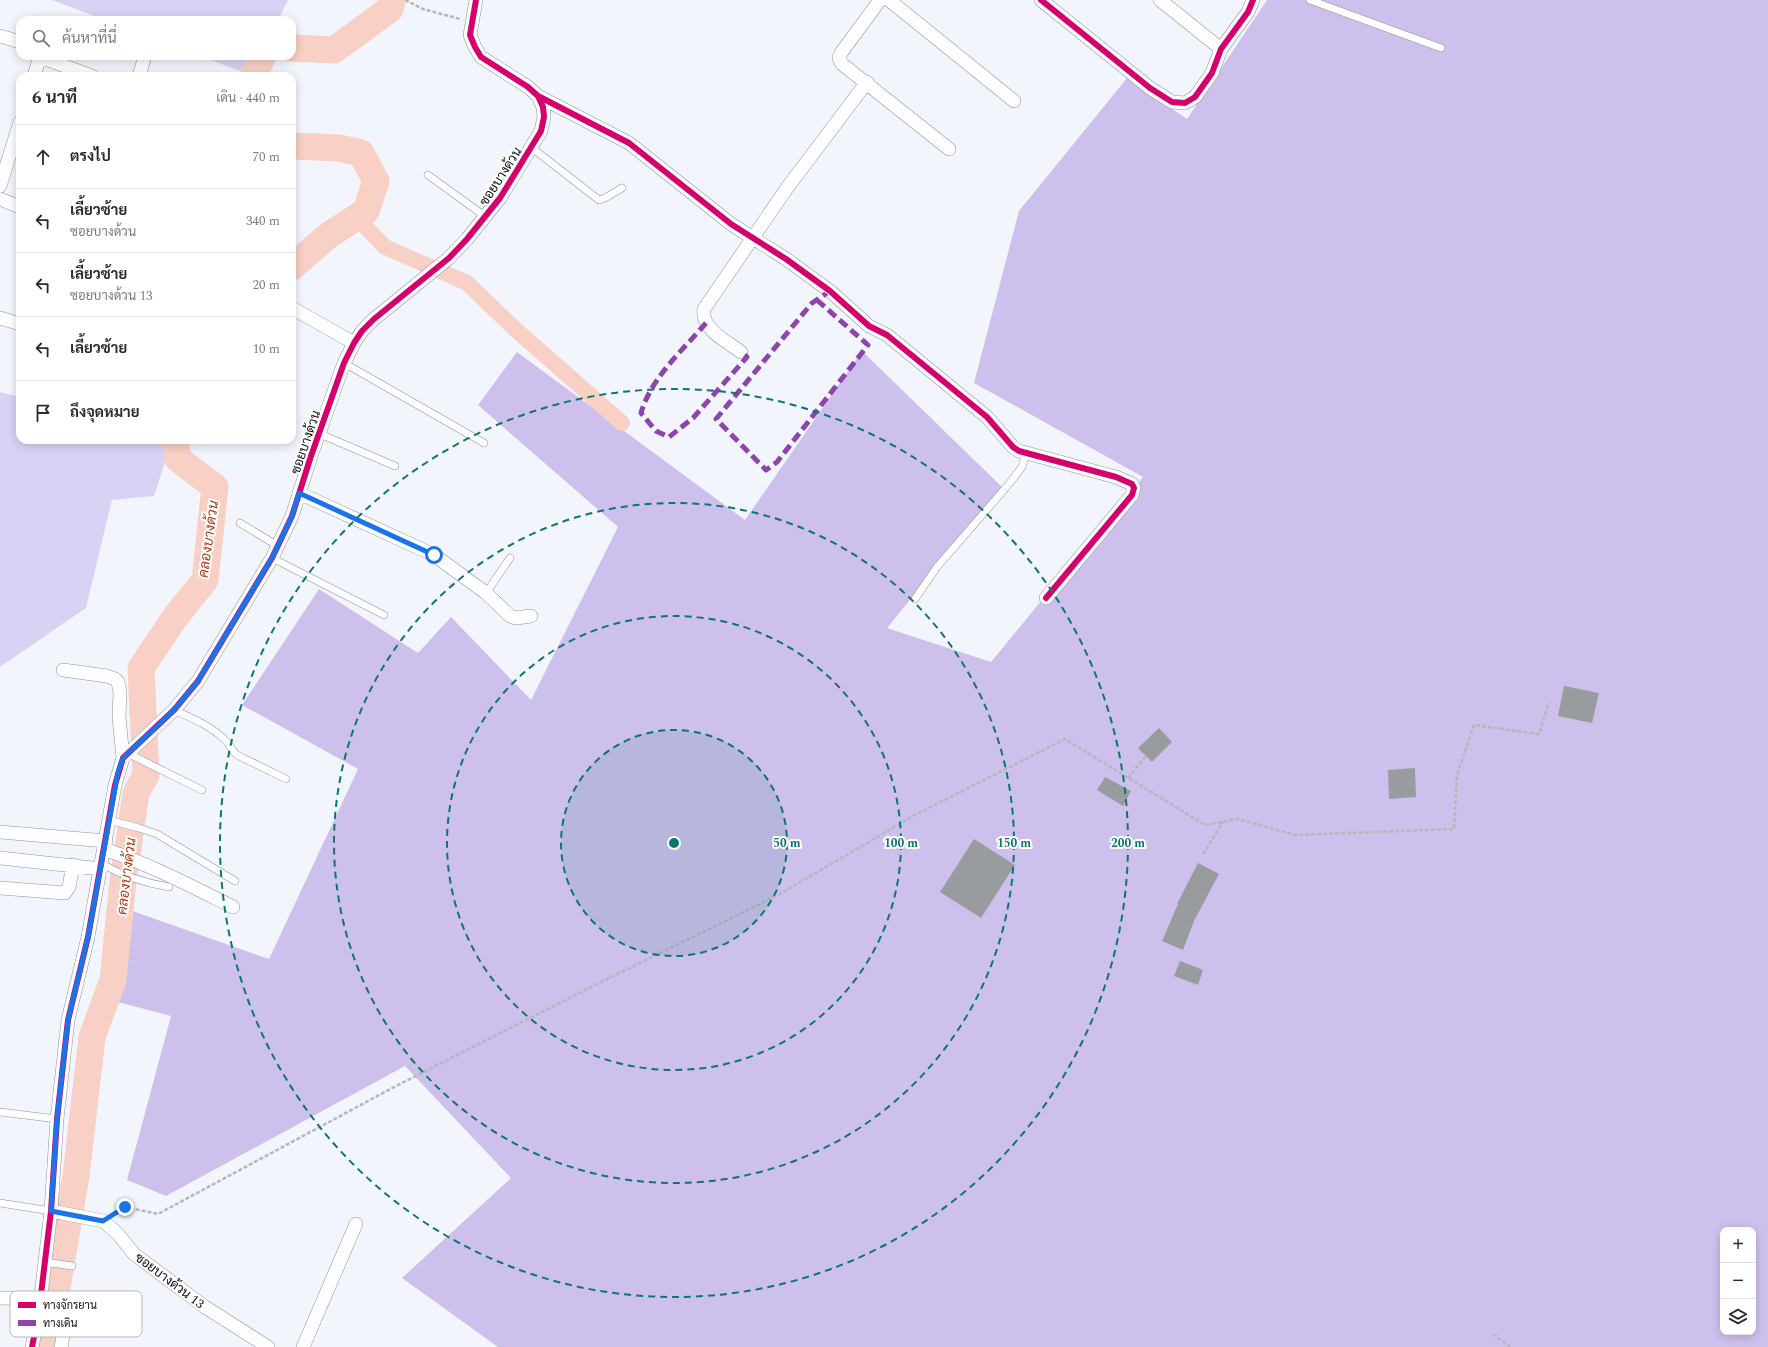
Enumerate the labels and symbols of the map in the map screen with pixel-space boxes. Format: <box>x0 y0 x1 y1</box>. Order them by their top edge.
street label: ซอยบางด้วน <box>474 143 527 210</box>
street label: ซอยบางด้วน <box>286 408 326 477</box>
water label: คลองบางด้วน <box>193 499 224 579</box>
route start <box>425 546 443 564</box>
text: 50 m <box>773 834 801 853</box>
text: 100 m <box>884 834 918 853</box>
text: 150 m <box>997 834 1031 853</box>
text: 200 m <box>1111 834 1145 853</box>
water label: คลองบางด้วน <box>111 836 142 916</box>
centre of rings <box>667 836 681 850</box>
route end <box>116 1198 134 1216</box>
street label: ซอยบางด้วน 13 <box>130 1248 209 1314</box>
legend <box>10 1291 142 1337</box>
text: ทางจักรยาน <box>43 1297 97 1314</box>
text: ทางเดิน <box>43 1315 78 1332</box>

